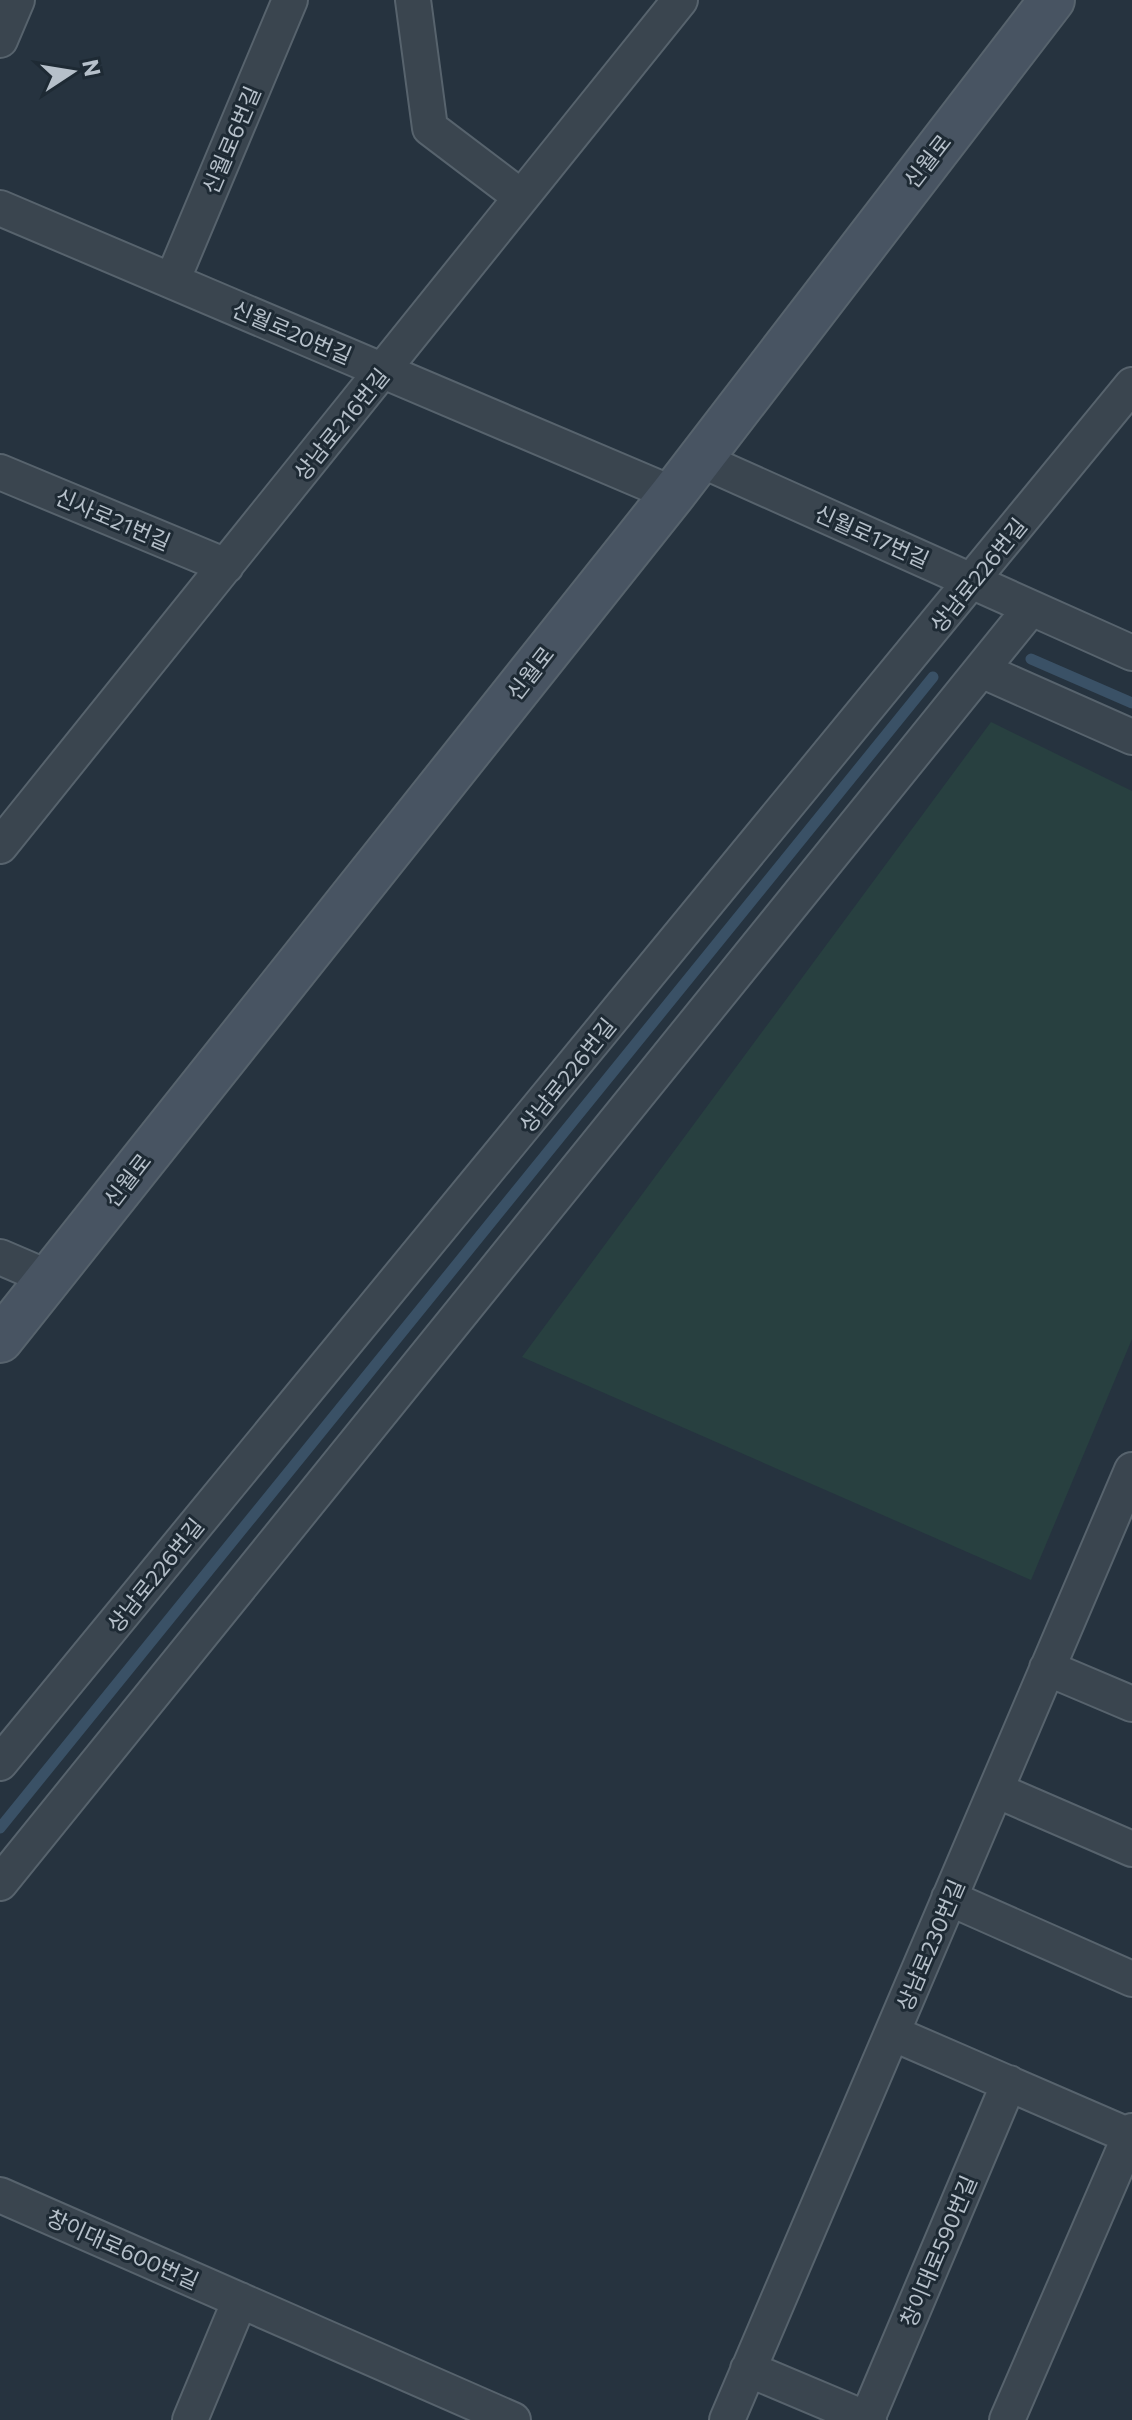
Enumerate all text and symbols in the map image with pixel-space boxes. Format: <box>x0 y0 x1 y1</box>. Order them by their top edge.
north arrow <box>32 32 112 112</box>
text: N <box>77 57 107 79</box>
street label: 신월로6번길 <box>196 82 266 198</box>
street label: 신월로 <box>898 129 956 193</box>
street label: 신월로20번길 <box>228 295 356 369</box>
street label: 상남로216번길 <box>288 363 394 485</box>
street label: 신사로21번길 <box>51 483 175 555</box>
street label: 신월로17번길 <box>811 499 933 573</box>
street label: 상남로226번길 <box>924 513 1032 637</box>
street label: 신월로 <box>501 641 559 705</box>
street label: 상남로226번길 <box>513 1013 621 1137</box>
street label: 신월로 <box>98 1148 156 1212</box>
street label: 상남로226번길 <box>101 1513 209 1637</box>
street label: 상남로230번길 <box>890 1875 970 2015</box>
street label: 창이대로590번길 <box>894 2171 982 2331</box>
street label: 창이대로600번길 <box>43 2203 203 2295</box>

